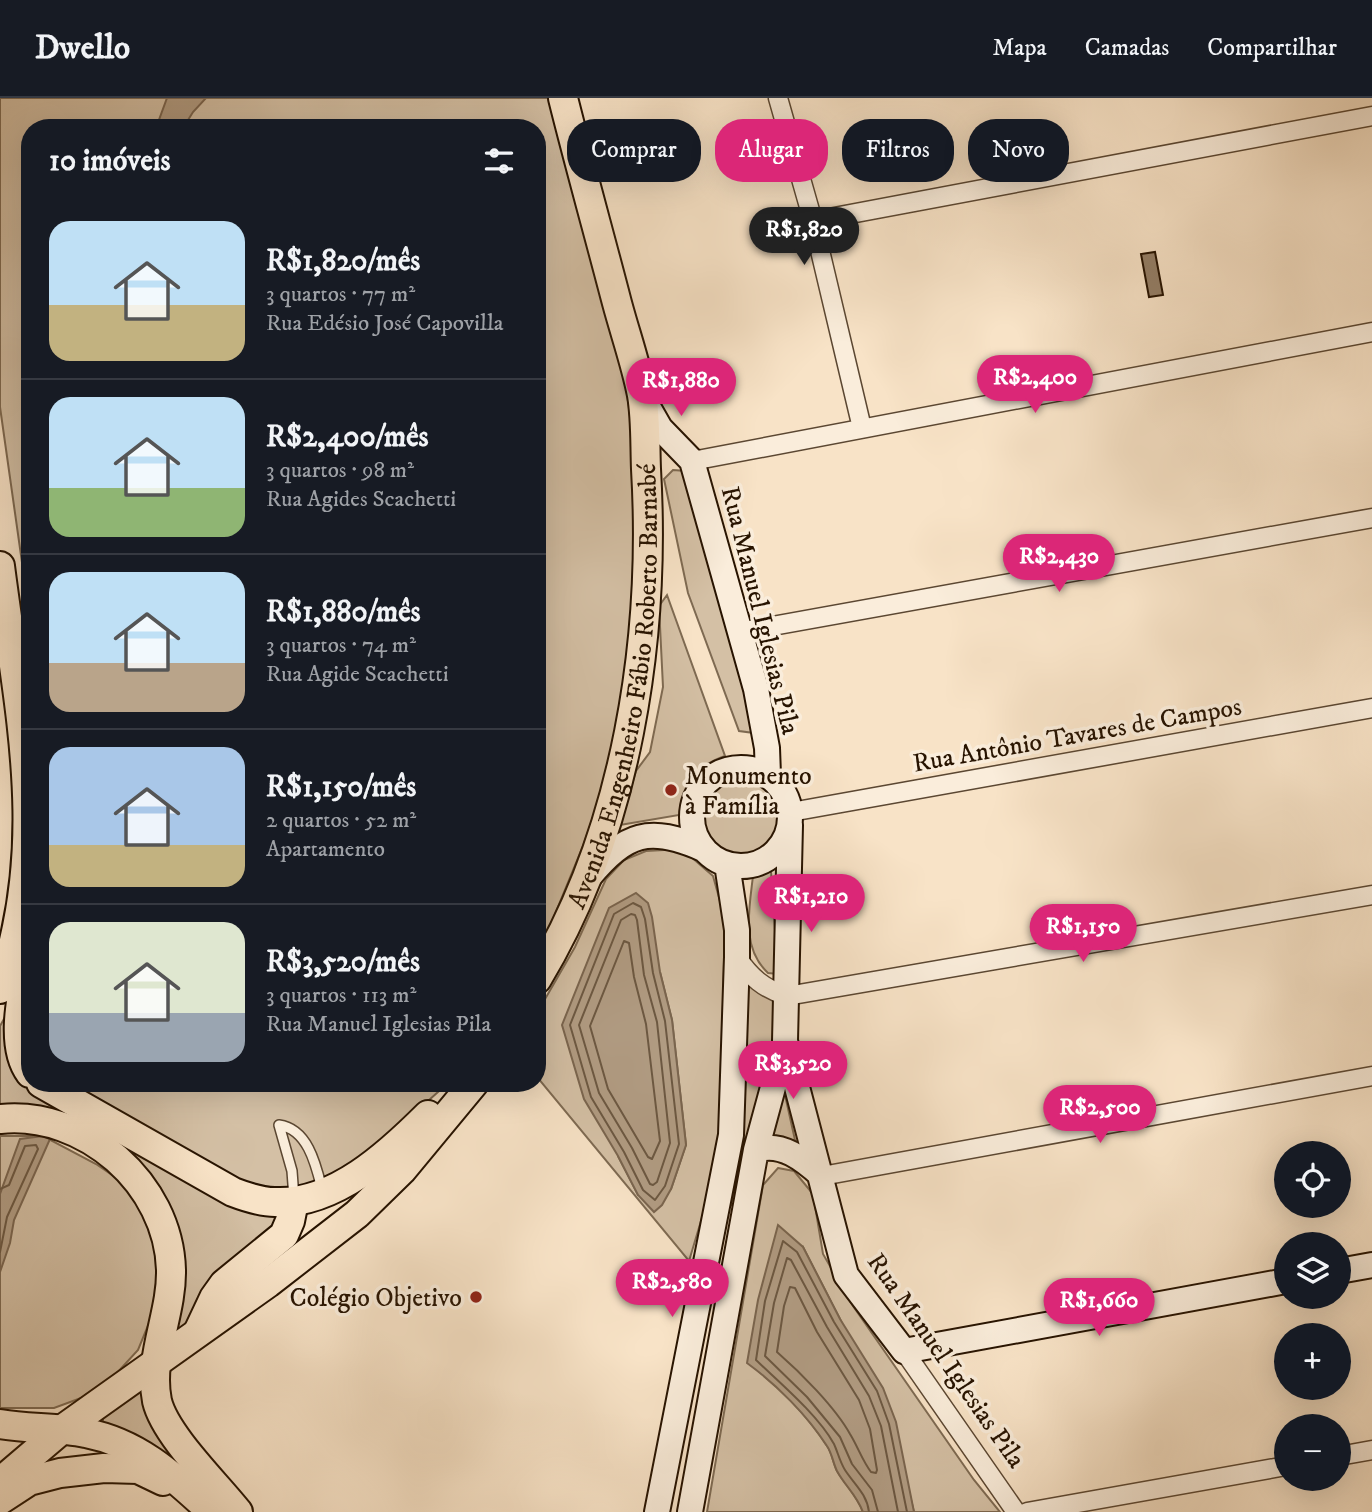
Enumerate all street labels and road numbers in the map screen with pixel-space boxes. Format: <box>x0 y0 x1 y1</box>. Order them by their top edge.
street label: Avenida Engenheiro Fábio Roberto Barnabé <box>561 463 666 914</box>
street label: Rua Manuel Iglesias Pila <box>713 483 806 738</box>
street label: Rua Antônio Tavares de Campos <box>910 690 1244 781</box>
street label: Rua Manuel Iglesias Pila <box>859 1247 1032 1475</box>

